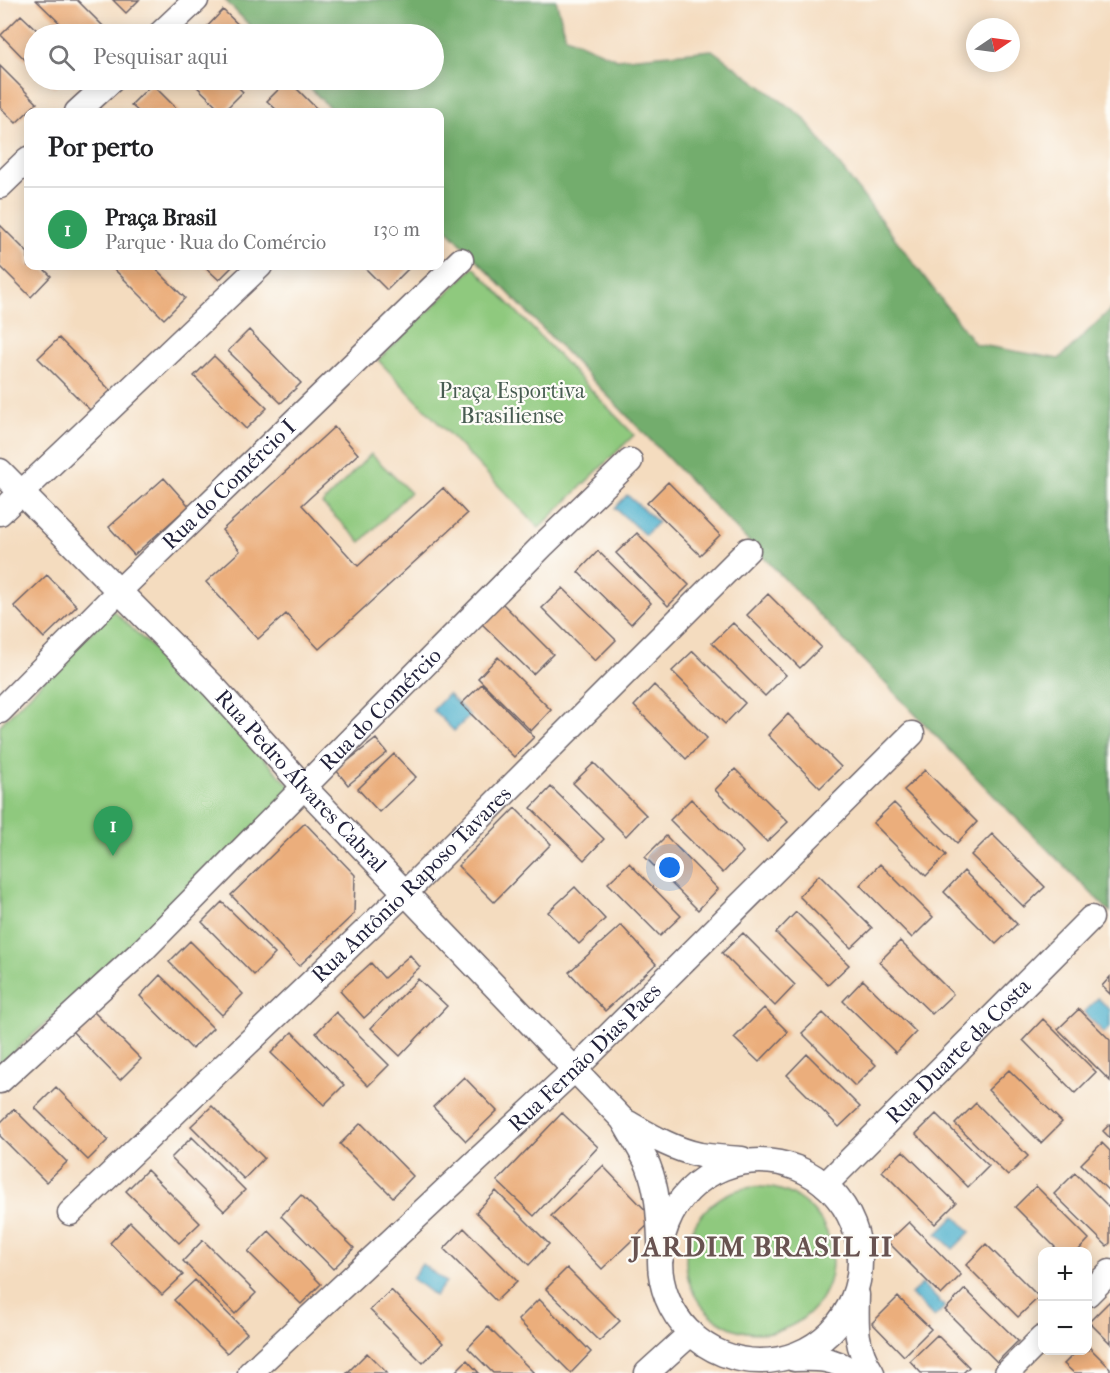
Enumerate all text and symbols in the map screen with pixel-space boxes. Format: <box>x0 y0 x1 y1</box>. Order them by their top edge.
north arrow <box>966 18 1020 72</box>
search box <box>24 24 444 90</box>
icon: search <box>45 41 78 74</box>
text: Pesquisar aqui <box>93 44 228 70</box>
text: Por perto <box>48 132 153 163</box>
text: Praça Brasil <box>105 205 217 231</box>
text: 1 <box>64 218 71 241</box>
text: 130 m <box>373 218 420 241</box>
text: Parque · Rua do Comércio <box>105 231 326 254</box>
park label: Praça Esportiva Brasiliense <box>439 378 586 429</box>
street label: Rua do Comércio I <box>157 414 301 555</box>
street label: Rua do Comércio <box>314 643 447 776</box>
street label: Rua Pedro Álvares Cabral <box>210 684 392 878</box>
street label: Rua Antônio Raposo Tavares <box>306 781 517 988</box>
pin: 1 <box>94 806 132 856</box>
your location <box>655 853 684 882</box>
street label: Rua Duarte da Costa <box>881 972 1037 1129</box>
street label: Rua Fernão Dias Paes <box>503 978 667 1137</box>
district label: JARDIM BRASIL II <box>628 1230 893 1263</box>
map controls <box>1038 1247 1092 1355</box>
button: + <box>1038 1247 1092 1301</box>
button: − <box>1038 1301 1092 1355</box>

